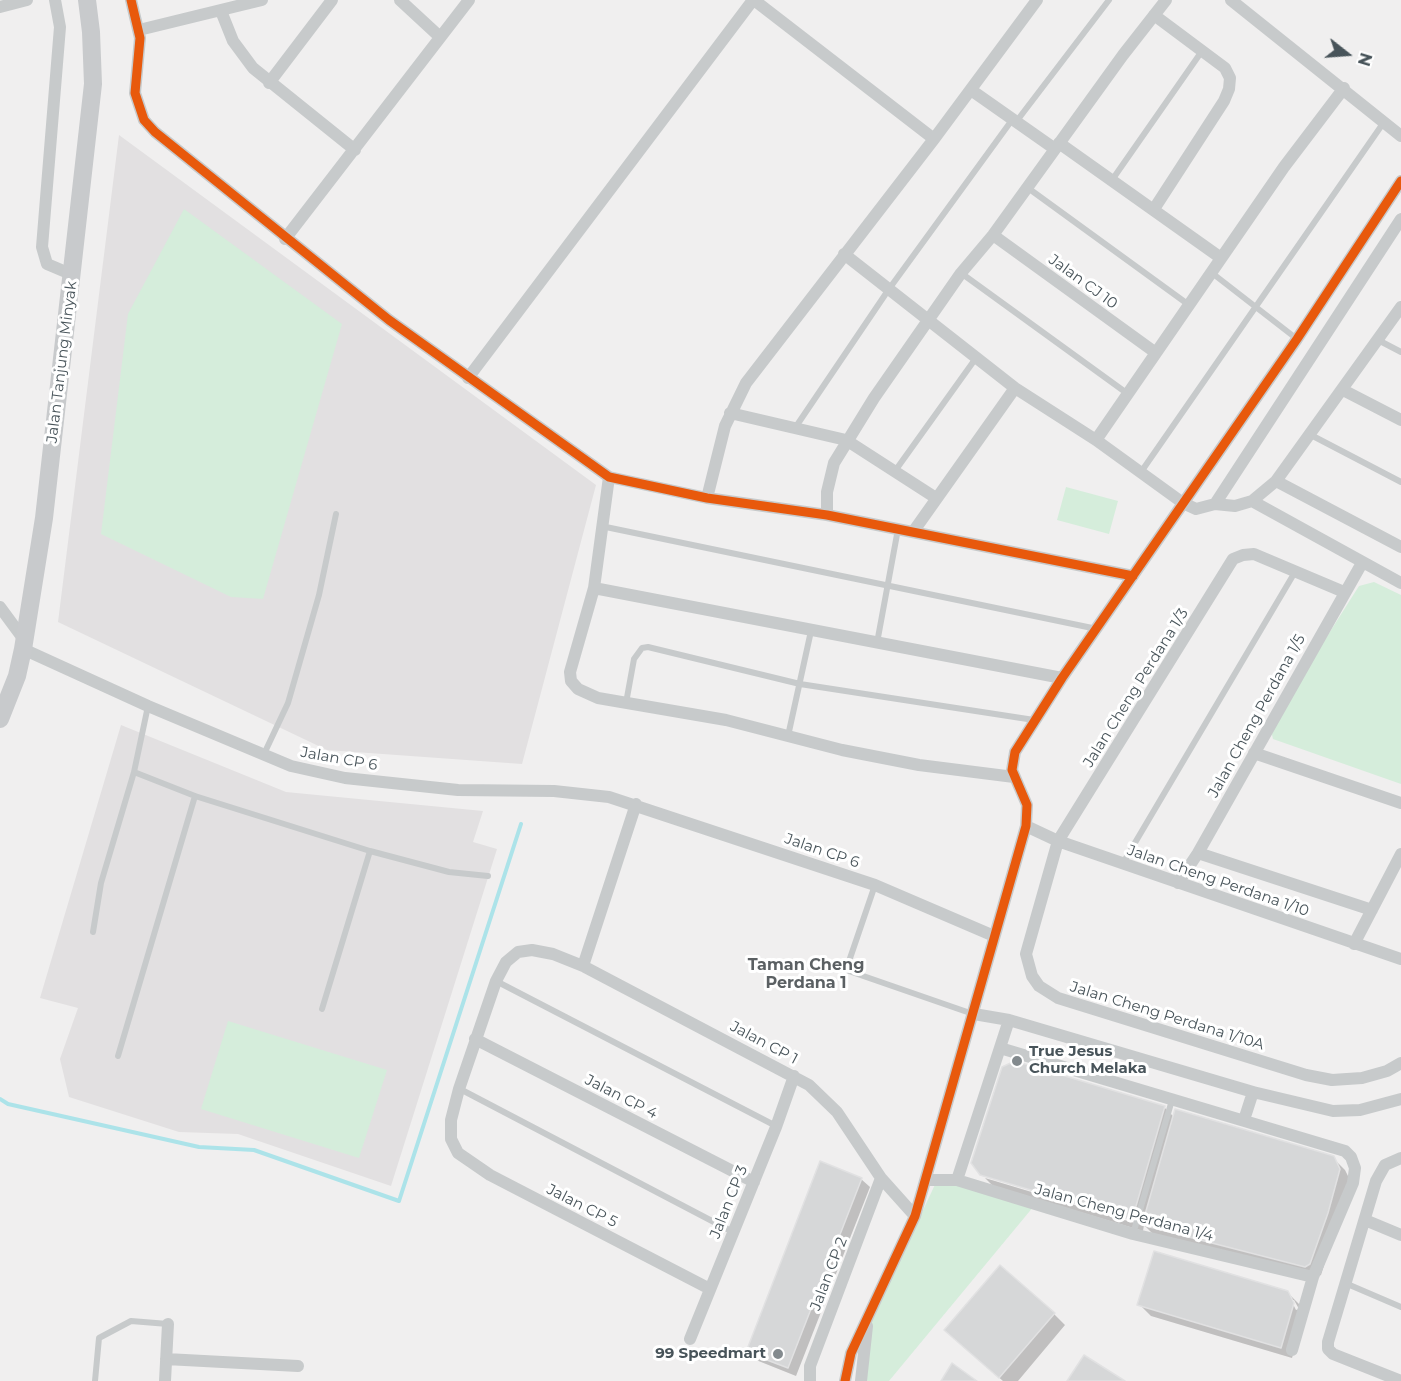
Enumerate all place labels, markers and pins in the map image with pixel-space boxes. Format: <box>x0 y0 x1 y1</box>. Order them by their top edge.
place label: True Jesus Church Melaka <box>1029 1043 1147 1078</box>
marker: True Jesus Church Melaka <box>1010 1054 1024 1068</box>
place label: 99 Speedmart <box>655 1345 766 1363</box>
marker: 99 Speedmart <box>771 1347 785 1361</box>

